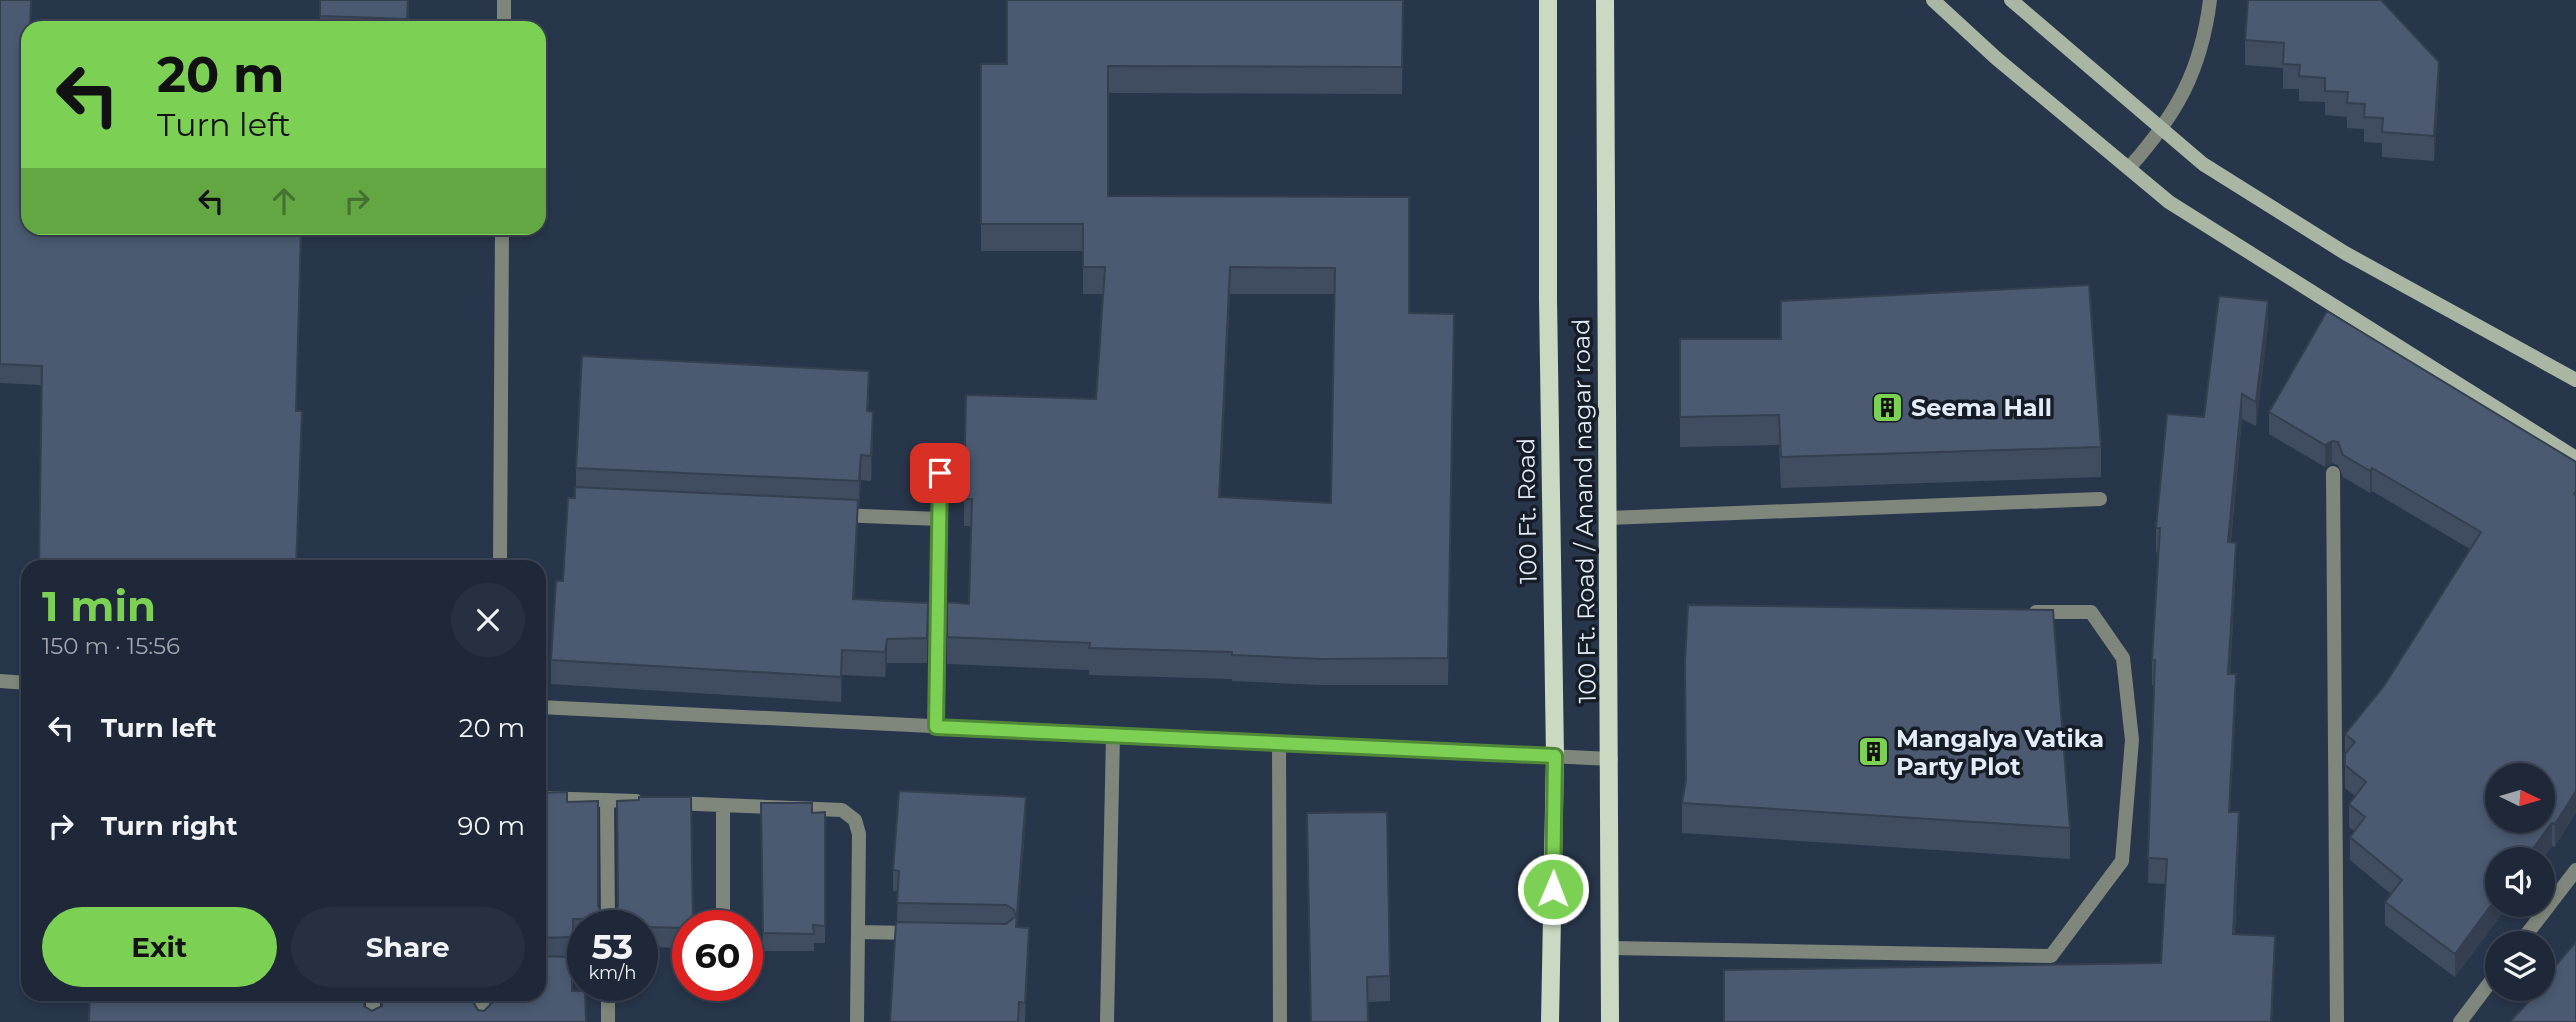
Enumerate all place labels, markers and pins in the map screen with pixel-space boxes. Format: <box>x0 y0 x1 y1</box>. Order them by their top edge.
building icon: Seema Hall <box>1871 390 1905 424</box>
place label: Seema Hall <box>1911 393 2052 422</box>
pin <box>910 443 970 503</box>
place label: Mangalya Vatika Party Plot <box>1896 724 2104 781</box>
building icon: Mangalya Vatika Party Plot <box>1856 735 1890 769</box>

